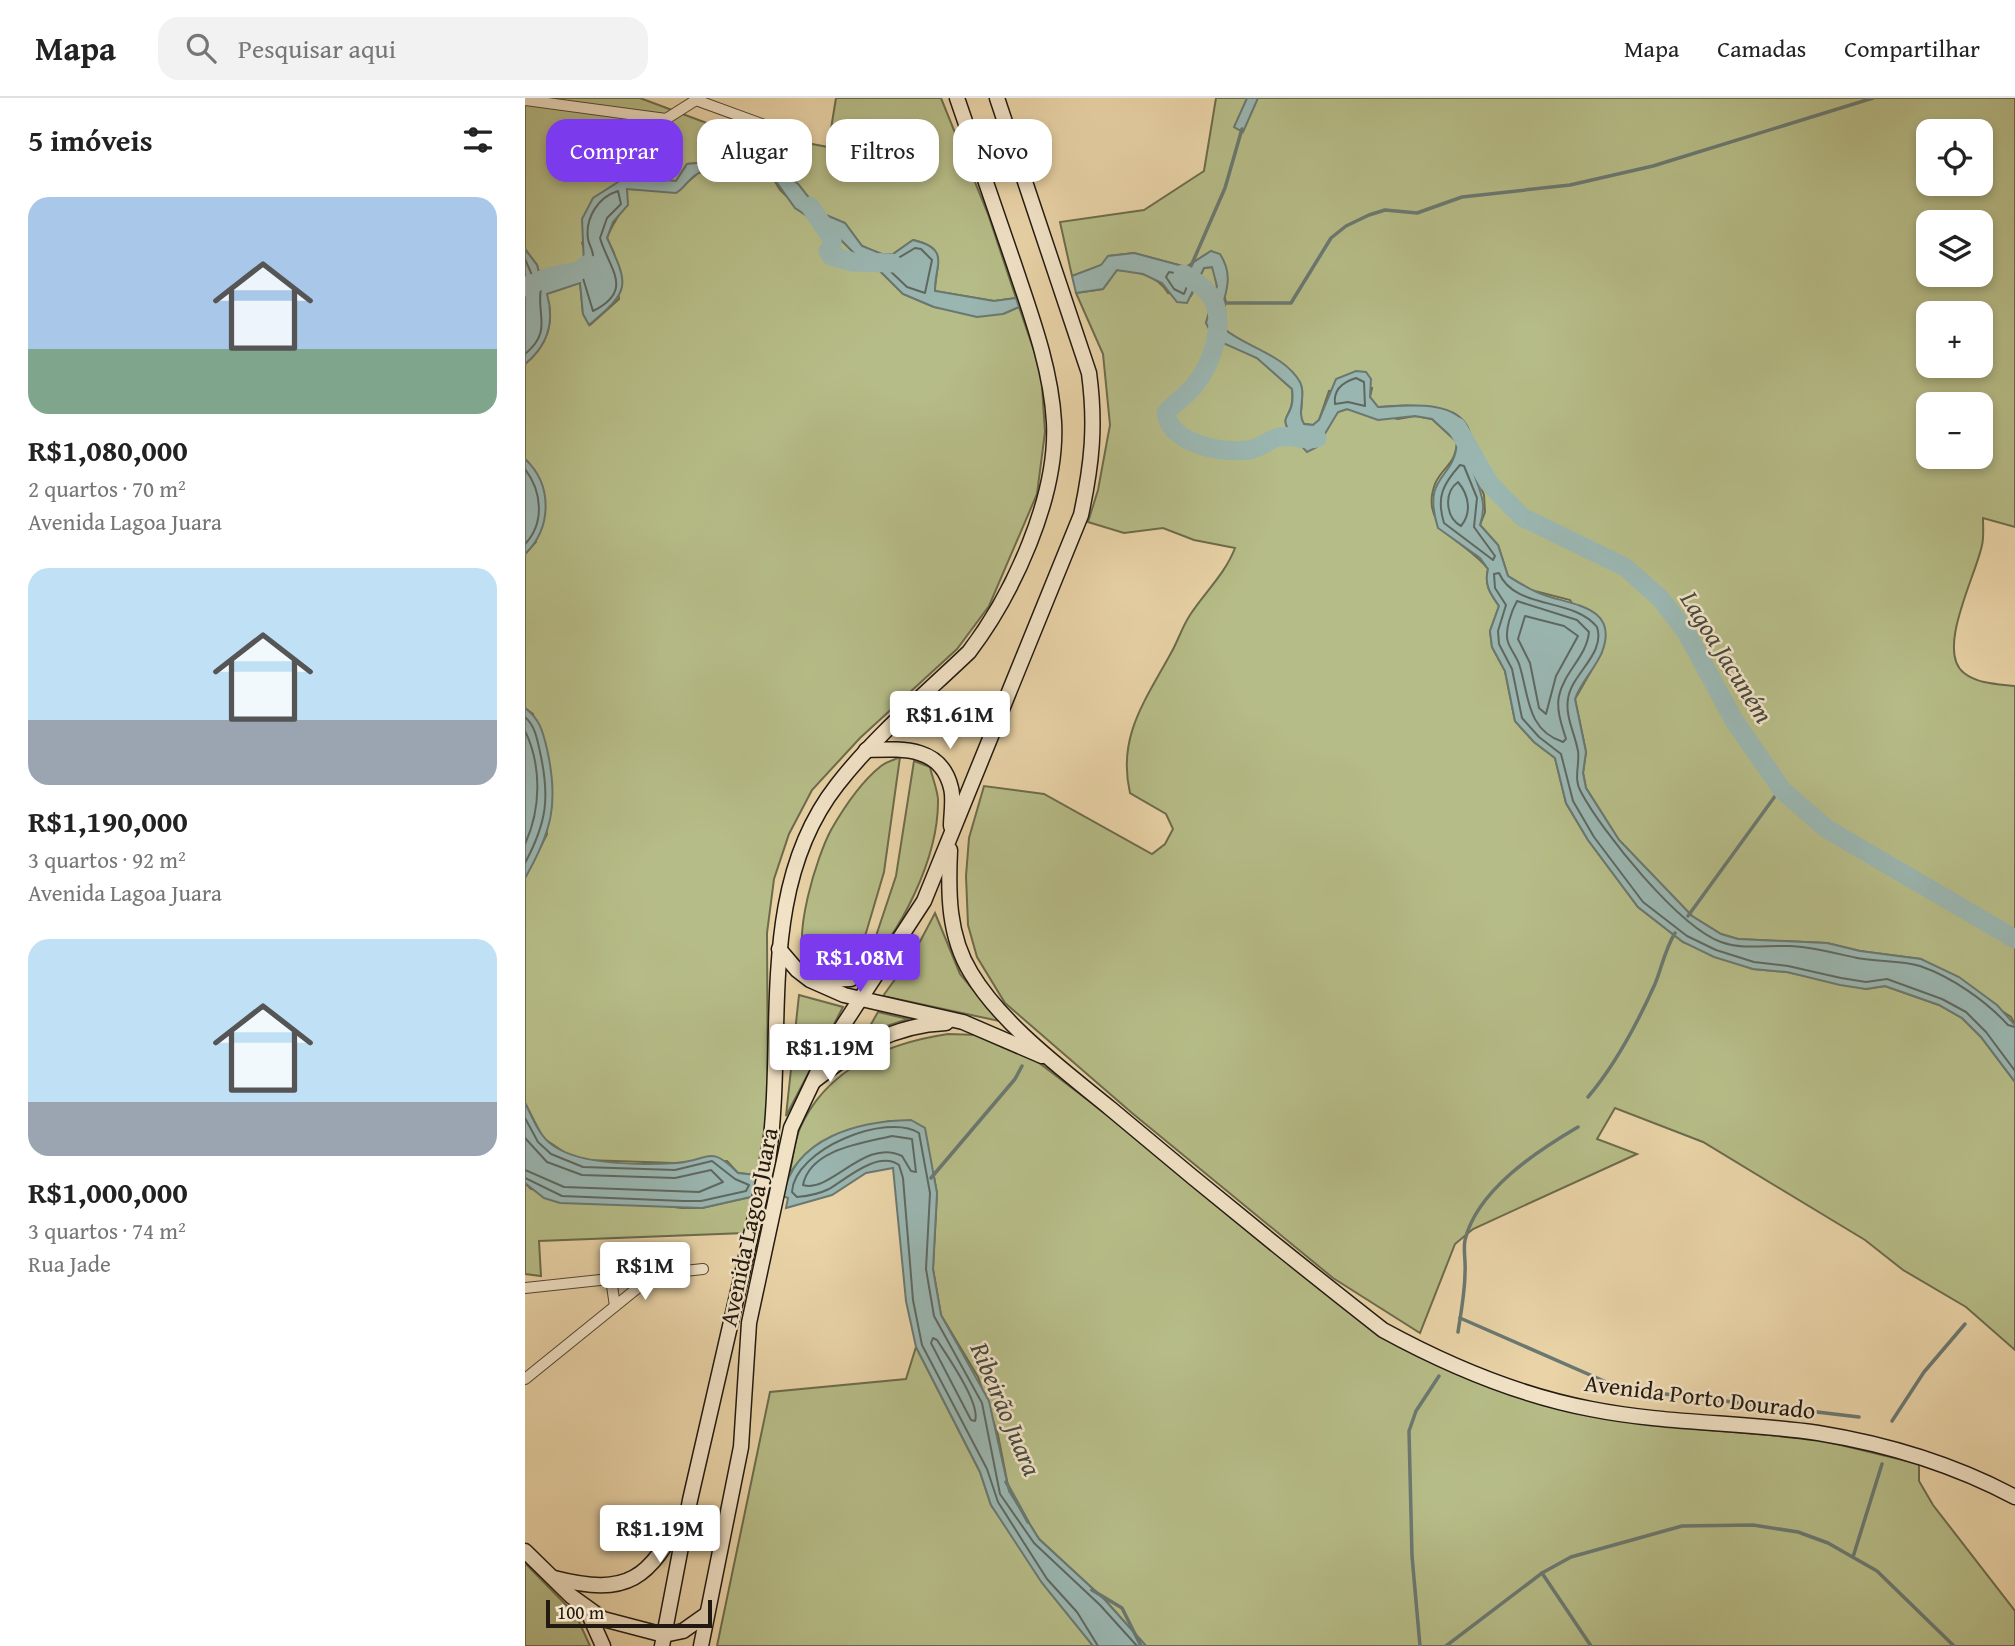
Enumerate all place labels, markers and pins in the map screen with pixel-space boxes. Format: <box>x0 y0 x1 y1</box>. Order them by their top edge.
pin: R$1.61M <box>885 692 1015 751</box>
pin: R$1.08M <box>795 934 925 994</box>
pin: R$1.19M <box>765 1024 895 1084</box>
pin: R$1M <box>604 1242 686 1302</box>
pin: R$1.19M <box>595 1506 725 1565</box>

